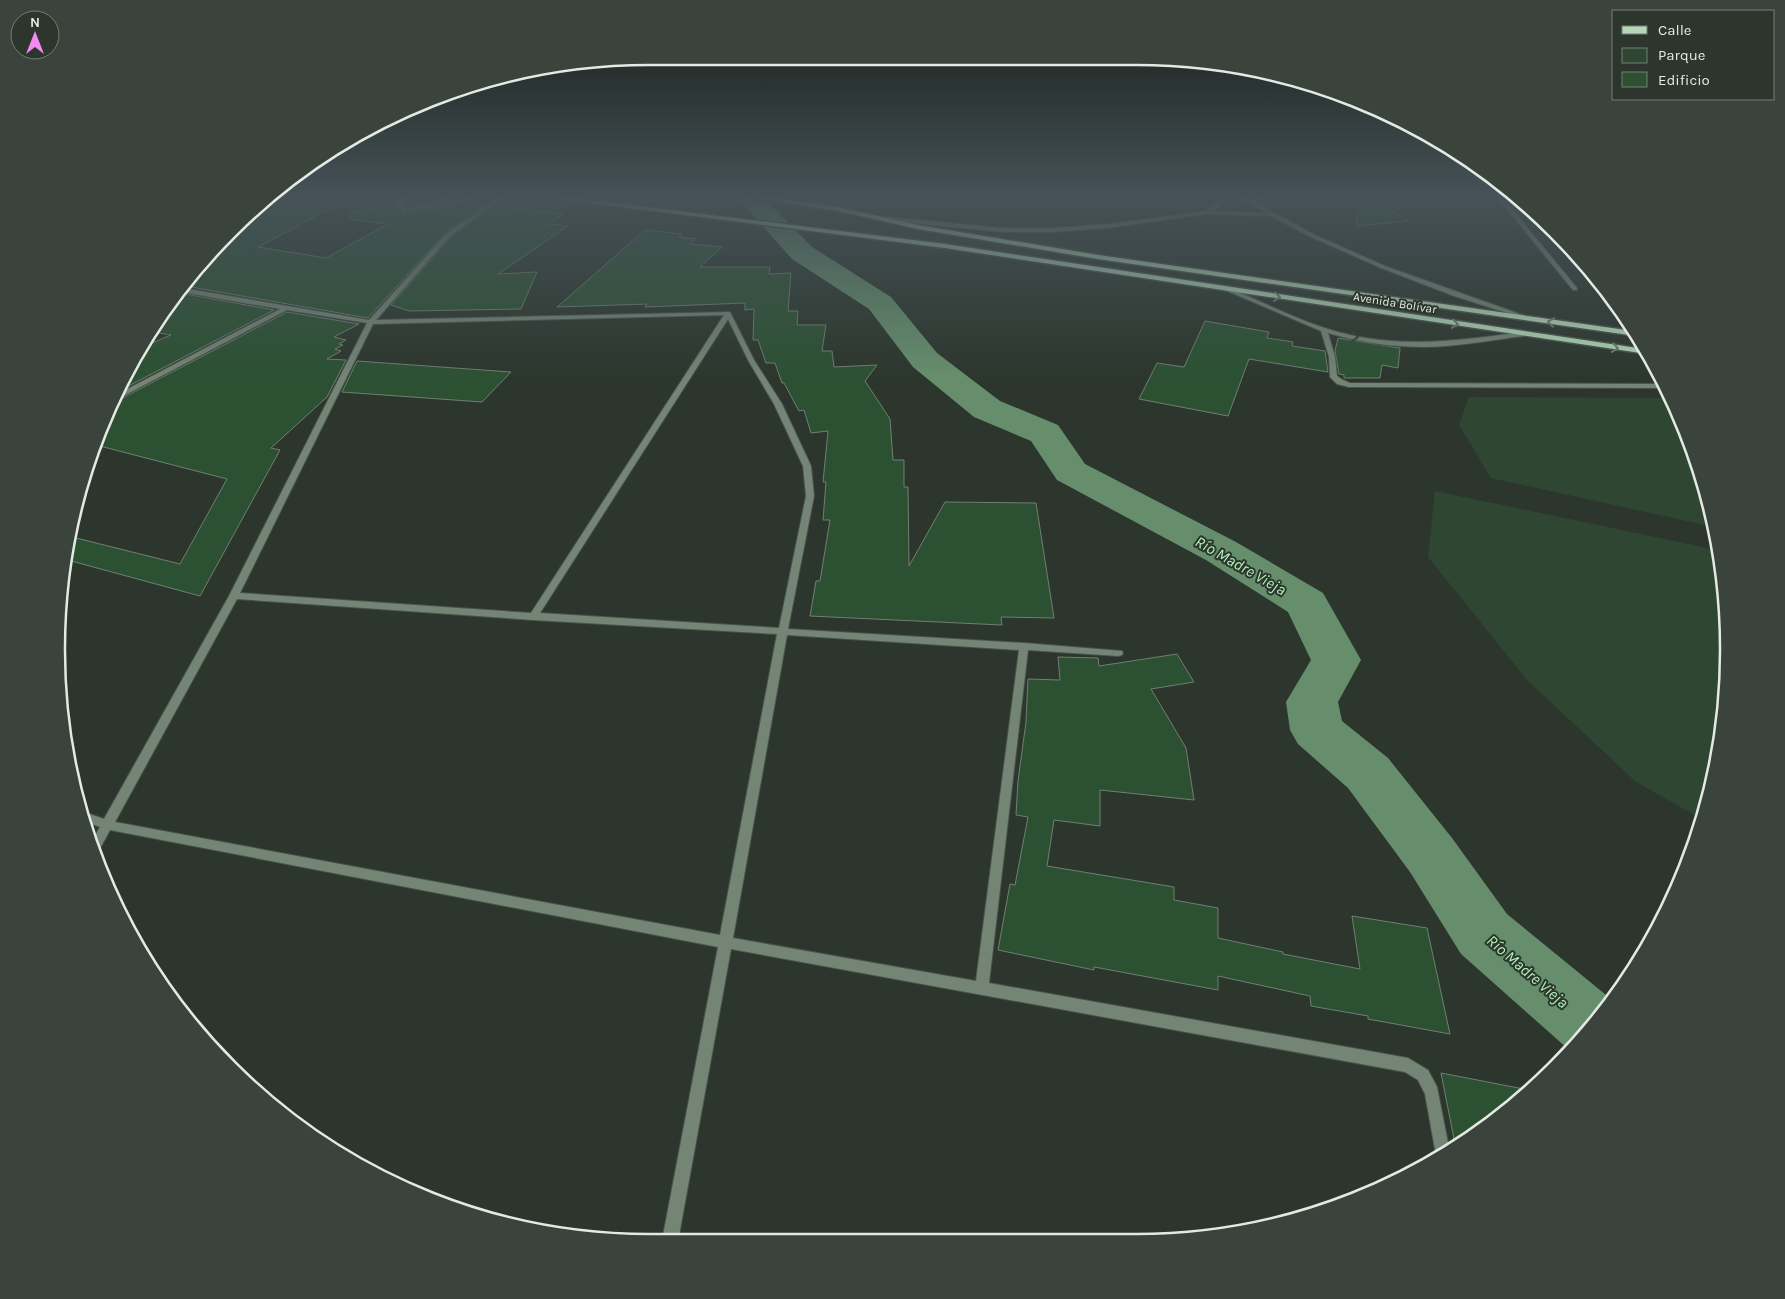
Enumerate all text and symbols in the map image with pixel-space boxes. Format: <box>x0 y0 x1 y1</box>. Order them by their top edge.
north arrow <box>10 10 60 60</box>
legend <box>1612 10 1775 100</box>
text: N <box>30 14 40 31</box>
text: Calle <box>1658 21 1692 39</box>
text: Parque <box>1658 46 1706 64</box>
text: Edificio <box>1658 71 1710 89</box>
street label: Avenida Bolívar <box>1352 290 1438 317</box>
one-way arrow <box>1273 291 1281 302</box>
one-way arrow <box>1547 317 1555 328</box>
one-way arrow <box>1450 318 1459 328</box>
one-way arrow <box>1350 331 1359 341</box>
one-way arrow <box>1611 342 1620 352</box>
water label: Río Madre Vieja <box>1192 532 1290 599</box>
water label: Río Madre Vieja <box>1483 931 1572 1012</box>

